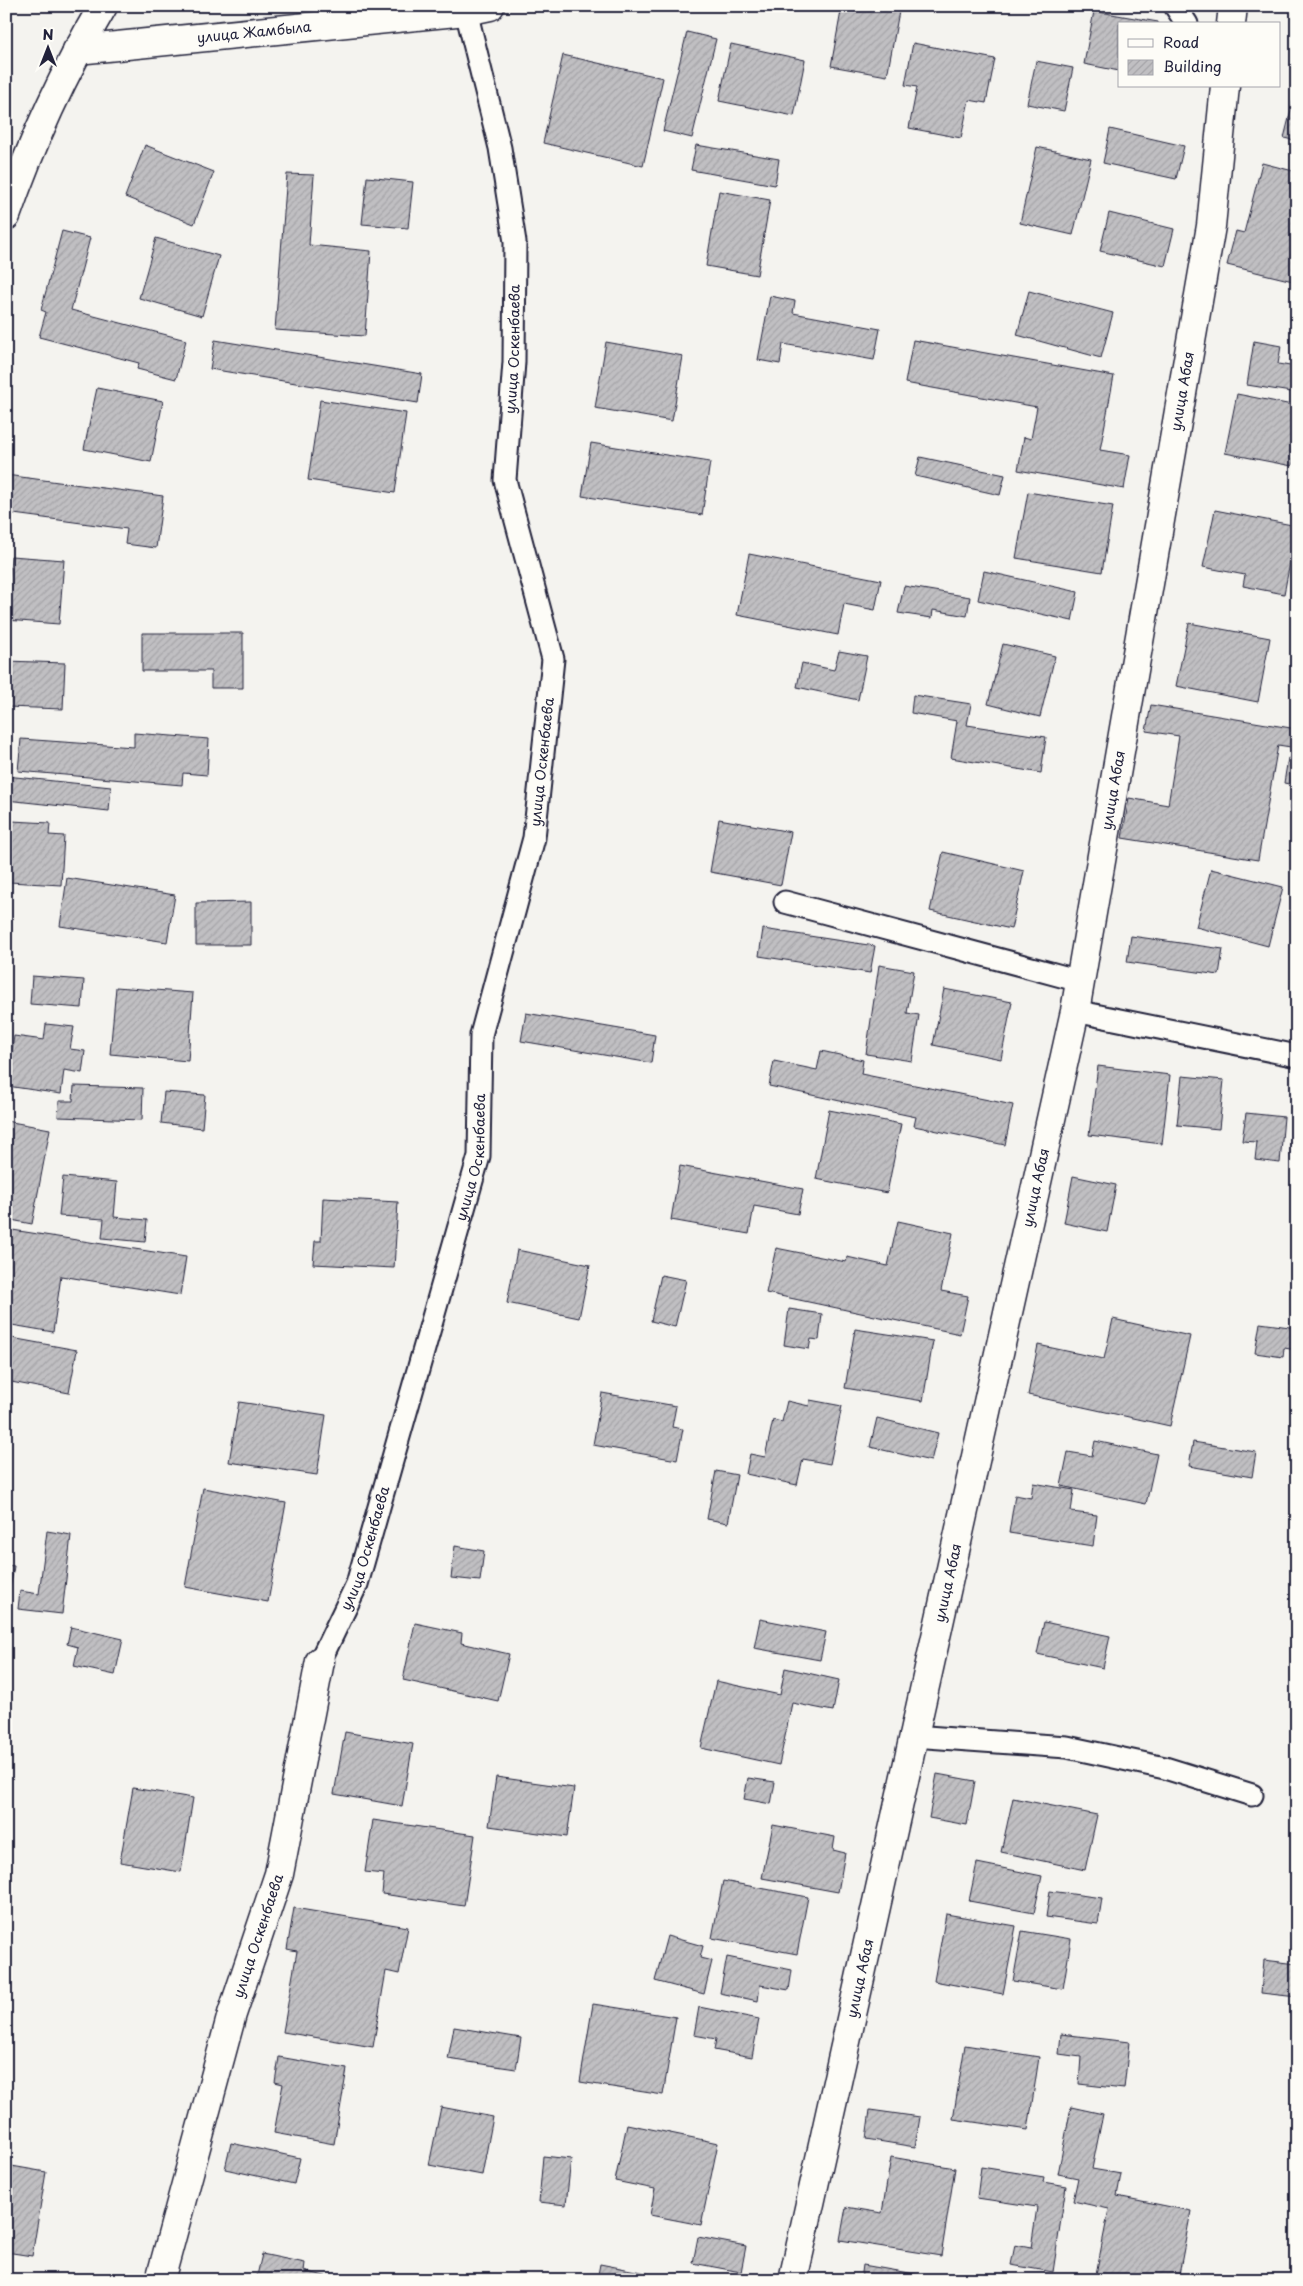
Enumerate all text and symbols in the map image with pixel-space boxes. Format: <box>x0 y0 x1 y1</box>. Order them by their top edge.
street label: улица Жамбыла <box>196 16 312 48</box>
north arrow <box>22 22 72 72</box>
legend <box>1118 22 1280 88</box>
text: N <box>42 24 54 45</box>
text: Road <box>1163 30 1199 53</box>
text: Building <box>1163 54 1222 77</box>
street label: улица Оскенбаева <box>499 284 525 415</box>
street label: улица Абая <box>1165 350 1199 432</box>
street label: улица Оскенбаева <box>524 696 559 827</box>
street label: улица Абая <box>1096 749 1130 832</box>
street label: улица Оскенбаева <box>450 1093 490 1223</box>
street label: улица Абая <box>1016 1146 1054 1229</box>
street label: улица Оскенбаева <box>335 1483 394 1614</box>
street label: улица Абая <box>928 1541 966 1624</box>
street label: улица Оскенбаева <box>227 1871 288 2000</box>
street label: улица Абая <box>841 1937 879 2020</box>

